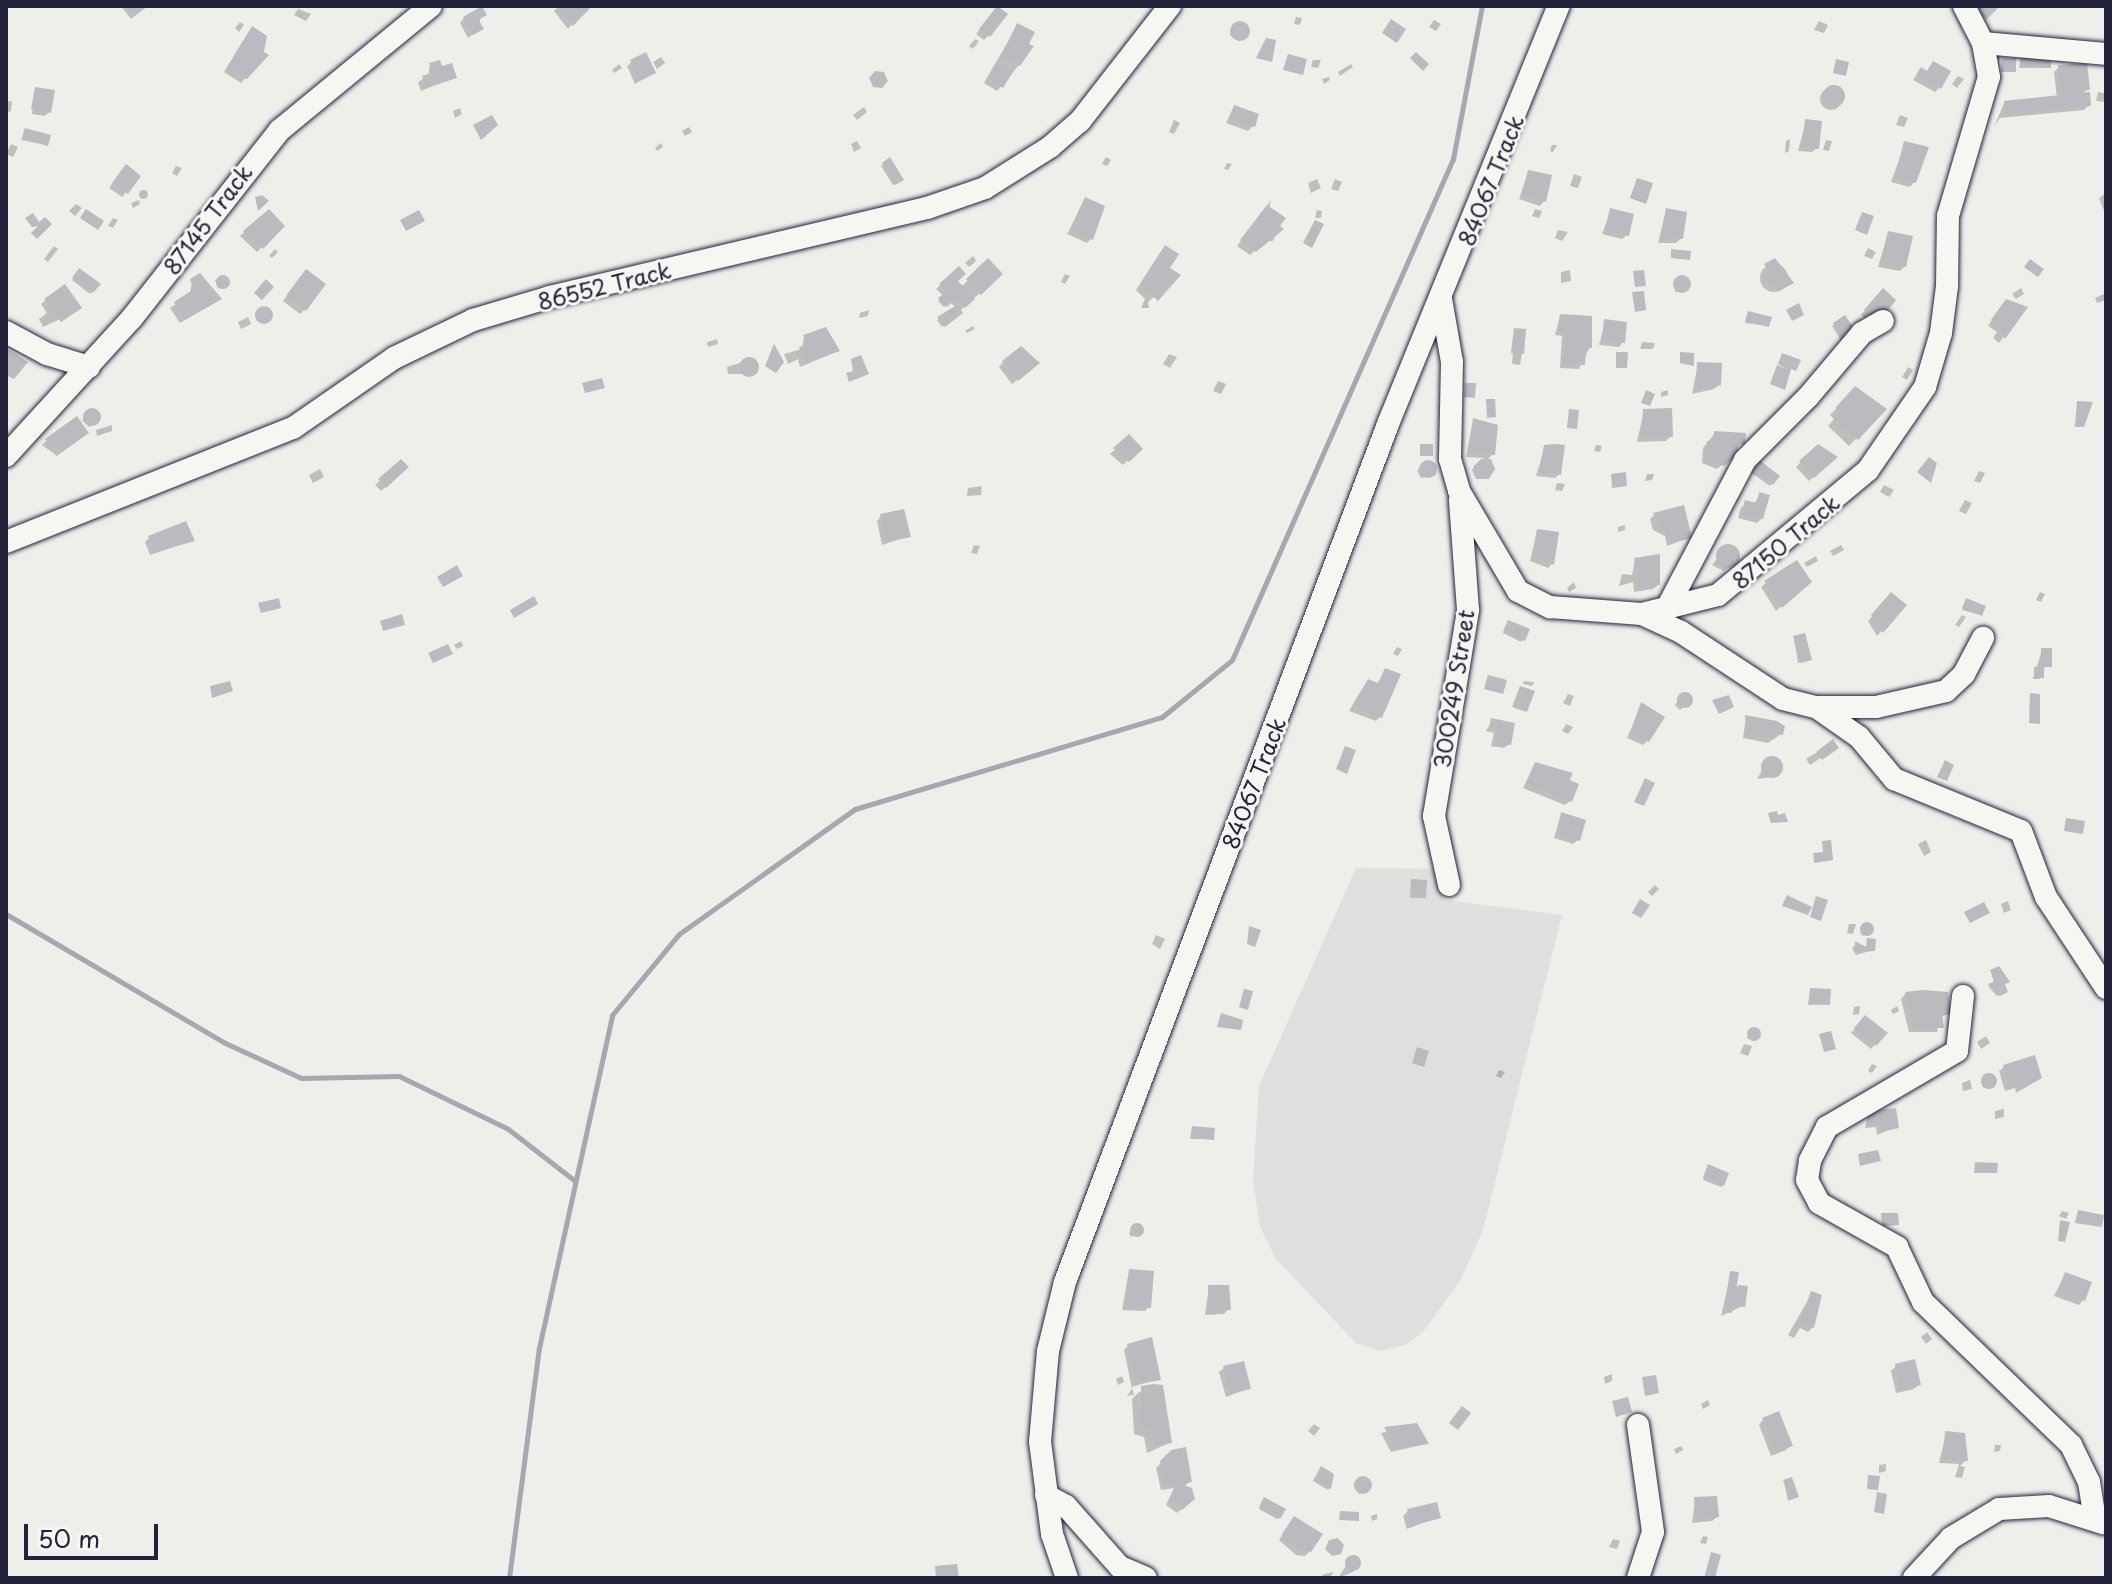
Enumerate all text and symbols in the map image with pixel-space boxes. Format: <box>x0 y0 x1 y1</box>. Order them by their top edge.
street label: 84067 Track <box>1452 110 1528 250</box>
street label: 87145 Track <box>157 159 257 279</box>
street label: 86552 Track <box>533 255 675 315</box>
street label: 87150 Track <box>1725 488 1845 594</box>
street label: 300249 Street <box>1427 607 1479 771</box>
street label: 84067 Track <box>1216 713 1290 853</box>
scale bar <box>28 1508 162 1558</box>
text: 50 m <box>38 1520 100 1556</box>

